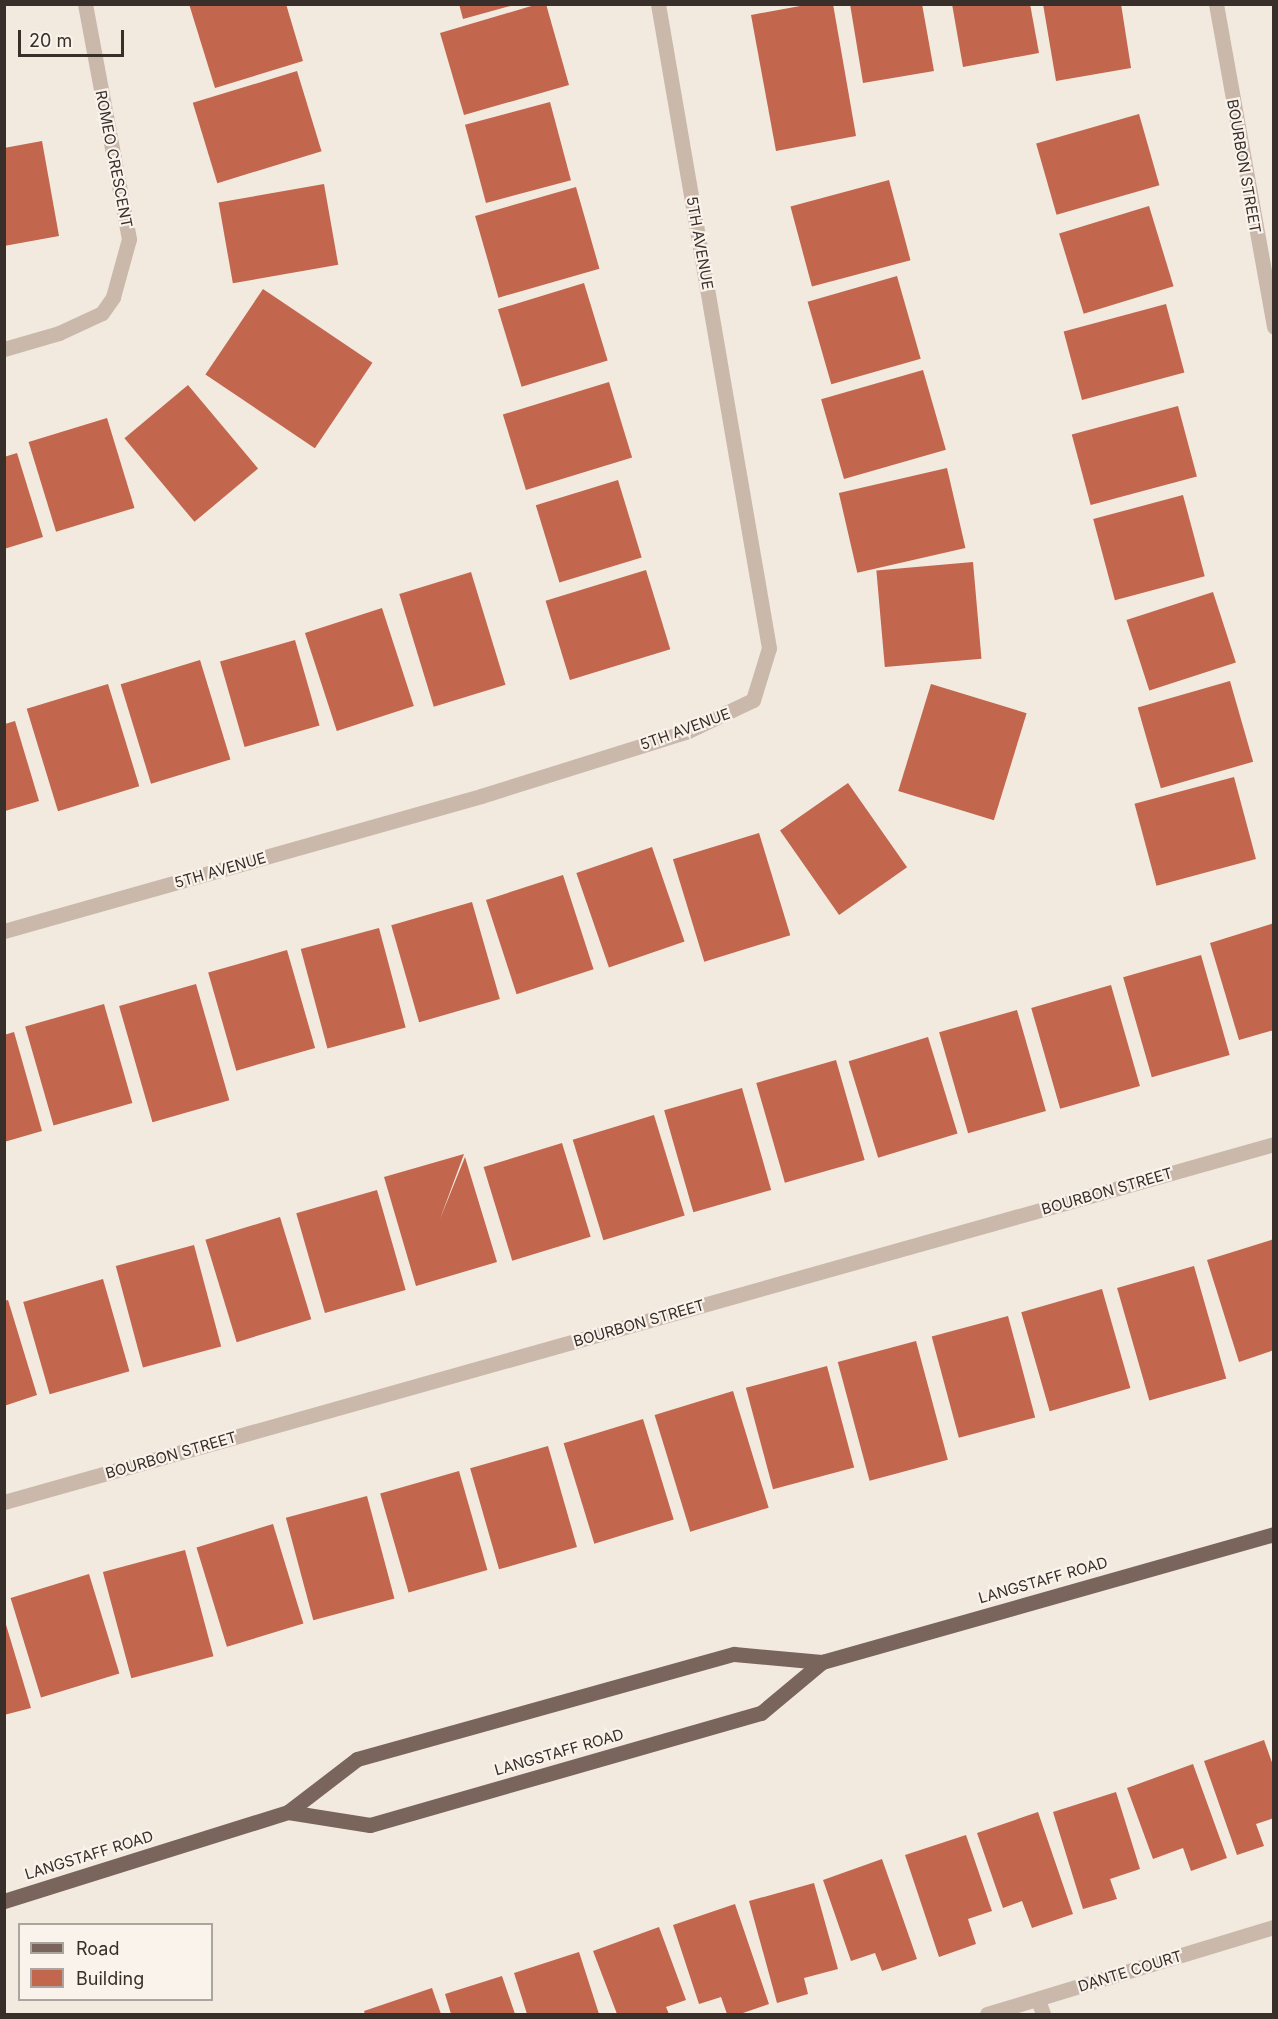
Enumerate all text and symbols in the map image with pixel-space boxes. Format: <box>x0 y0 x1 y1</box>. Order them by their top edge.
scale bar <box>21 18 128 56</box>
text: 20 m <box>29 30 72 51</box>
street label: ROMEO CRESCENT <box>92 89 136 229</box>
street label: BOURBON STREET <box>1223 98 1265 234</box>
street label: 5TH AVENUE <box>683 195 717 291</box>
street label: 5TH AVENUE <box>638 704 732 754</box>
street label: 5TH AVENUE <box>172 848 268 892</box>
street label: BOURBON STREET <box>1039 1164 1175 1218</box>
street label: BOURBON STREET <box>571 1296 707 1350</box>
street label: BOURBON STREET <box>103 1428 239 1482</box>
street label: LANGSTAFF ROAD <box>976 1553 1110 1607</box>
street label: LANGSTAFF ROAD <box>492 1725 626 1779</box>
street label: LANGSTAFF ROAD <box>23 1827 155 1883</box>
legend <box>18 1923 213 2001</box>
text: Road <box>76 1938 119 1959</box>
street label: DANTE COURT <box>1076 1947 1184 1995</box>
text: Building <box>76 1968 144 1989</box>

